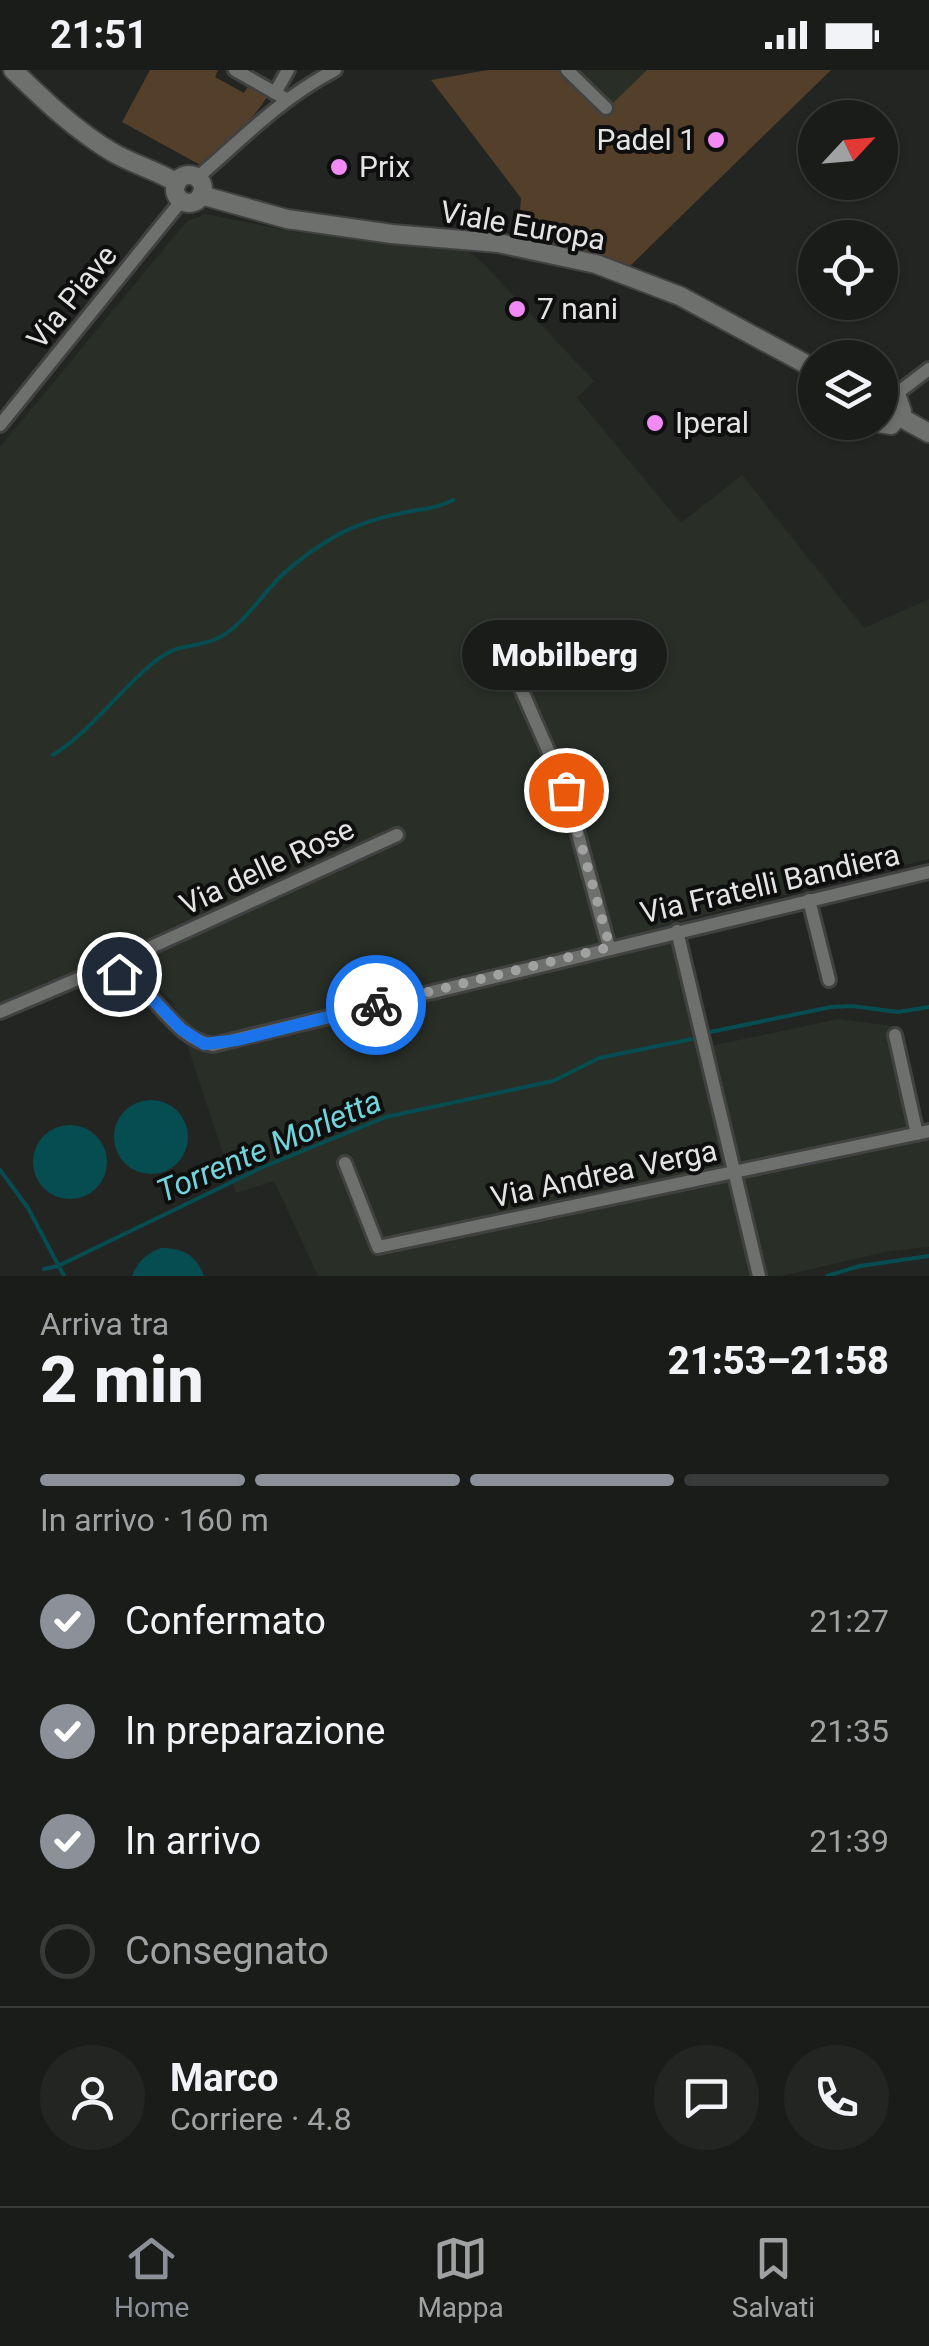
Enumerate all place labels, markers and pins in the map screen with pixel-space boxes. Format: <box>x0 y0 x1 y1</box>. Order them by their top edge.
place label: Padel 1 <box>596 122 696 157</box>
marker: Padel 1 <box>705 129 727 151</box>
place label: Prix <box>359 149 410 184</box>
marker: Prix <box>328 156 350 178</box>
place label: 7 nani <box>537 291 618 326</box>
marker: 7 nani <box>506 298 528 320</box>
place label: Iperal <box>675 405 749 440</box>
marker: Iperal <box>644 412 666 434</box>
callout: Mobilberg <box>464 620 668 690</box>
pin <box>524 748 609 833</box>
pin <box>77 932 162 1017</box>

